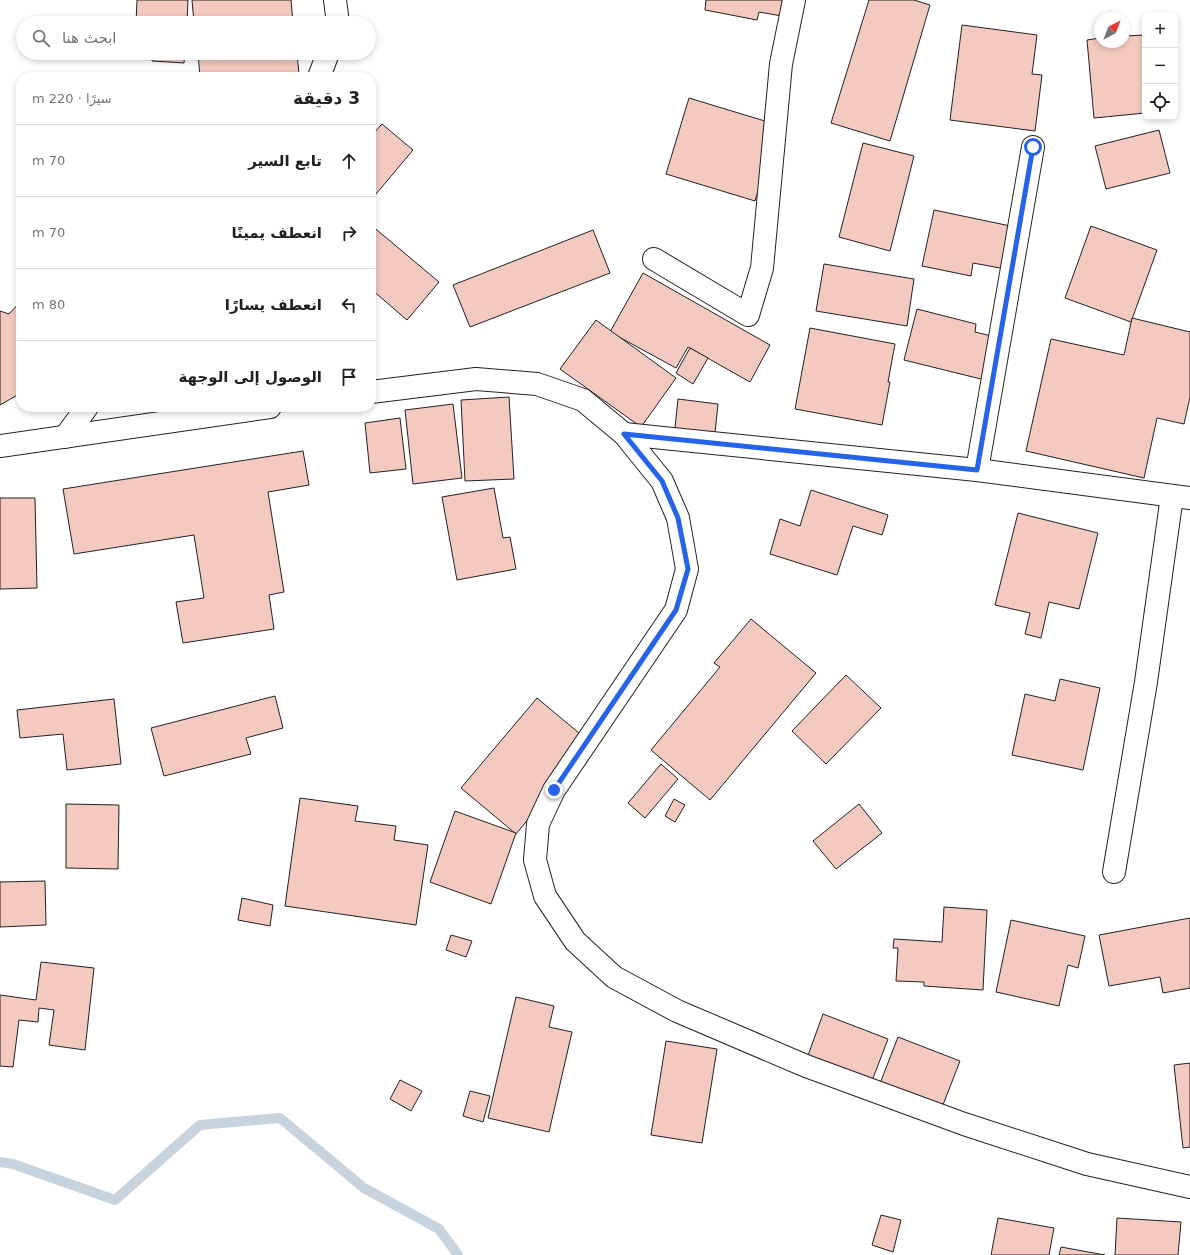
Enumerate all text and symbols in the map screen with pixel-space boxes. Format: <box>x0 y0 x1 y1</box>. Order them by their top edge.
north arrow <box>1094 12 1130 48</box>
map controls <box>1142 12 1178 120</box>
button: + <box>1142 12 1178 48</box>
search box <box>16 16 376 60</box>
icon: search <box>30 27 52 49</box>
text: ابحث هنا <box>62 29 117 47</box>
button: − <box>1142 48 1178 84</box>
button: locate <box>1142 84 1178 120</box>
text: 3 دقيقة <box>293 88 360 108</box>
text: سيرًا · 220 m <box>32 91 112 106</box>
route start <box>1024 138 1042 156</box>
icon: ahead <box>338 150 360 172</box>
text: تابع السير <box>248 152 322 170</box>
text: 70 m <box>32 153 65 168</box>
icon: right <box>338 222 360 244</box>
text: انعطف يمينًا <box>231 224 322 242</box>
text: 70 m <box>32 225 65 240</box>
icon: left <box>338 294 360 316</box>
text: انعطف يسارًا <box>225 296 322 314</box>
text: 80 m <box>32 297 65 312</box>
icon: arrive <box>338 366 360 388</box>
text: الوصول إلى الوجهة <box>179 368 322 386</box>
route end <box>545 781 563 799</box>

